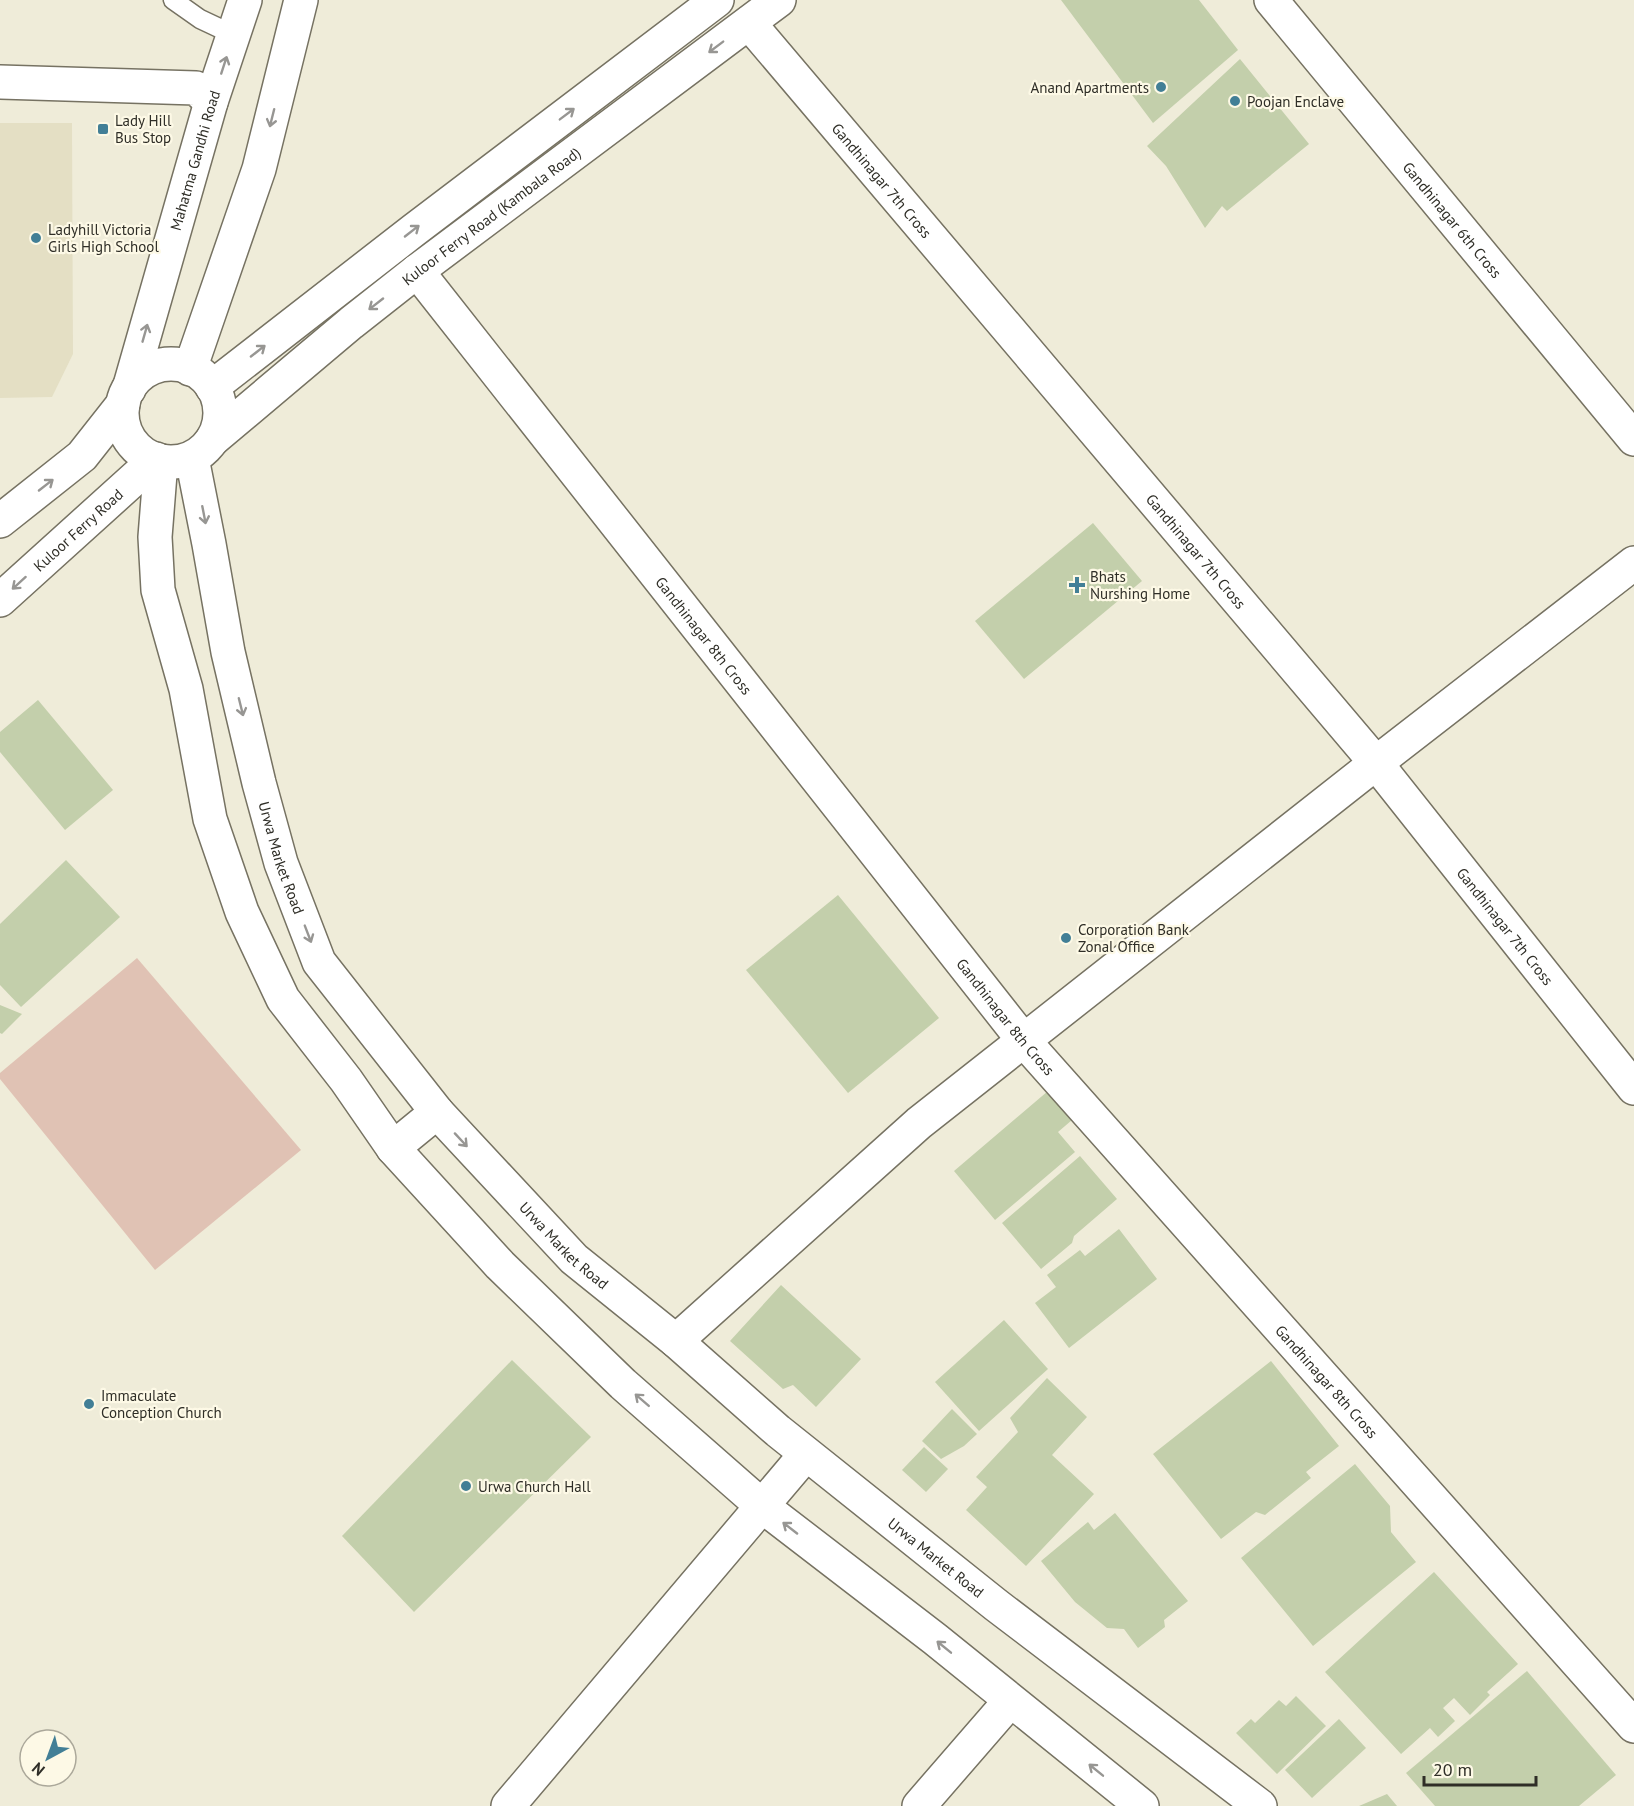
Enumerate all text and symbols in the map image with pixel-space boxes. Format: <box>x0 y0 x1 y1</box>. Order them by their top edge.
one-way arrow <box>708 41 724 54</box>
one-way arrow <box>219 56 230 75</box>
place label: Anand Apartments <box>1030 78 1149 97</box>
marker: Anand Apartments <box>1154 80 1168 94</box>
street label: Mahatma Gandhi Road <box>165 88 224 232</box>
place label: Poojan Enclave <box>1247 92 1344 111</box>
marker: Poojan Enclave <box>1228 94 1242 108</box>
one-way arrow <box>559 107 575 120</box>
one-way arrow <box>265 108 277 127</box>
place label: Lady Hill Bus Stop <box>115 111 172 147</box>
street label: Gandhinagar 7th Cross <box>828 119 936 242</box>
marker: Lady Hill Bus Stop <box>96 122 110 136</box>
street label: Kuloor Ferry Road (Kambala Road) <box>398 143 584 289</box>
street label: Gandhinagar 6th Cross <box>1399 158 1506 282</box>
place label: Ladyhill Victoria Girls High School <box>48 220 159 256</box>
one-way arrow <box>404 225 420 238</box>
marker: Ladyhill Victoria Girls High School <box>29 231 43 245</box>
one-way arrow <box>368 297 384 310</box>
one-way arrow <box>140 324 151 343</box>
one-way arrow <box>250 345 266 358</box>
one-way arrow <box>38 479 54 492</box>
street label: Kuloor Ferry Road <box>29 484 127 575</box>
street label: Gandhinagar 7th Cross <box>1142 490 1250 612</box>
one-way arrow <box>199 505 210 525</box>
place label: Bhats Nurshing Home <box>1090 567 1190 603</box>
street label: Gandhinagar 8th Cross <box>652 573 757 698</box>
one-way arrow <box>12 576 27 590</box>
marker: Bhats Nurshing Home <box>1068 576 1086 594</box>
one-way arrow <box>235 697 247 716</box>
street label: Urwa Market Road <box>255 799 309 917</box>
street label: Gandhinagar 7th Cross <box>1453 863 1558 989</box>
place label: Corporation Bank Zonal Office <box>1078 920 1190 956</box>
one-way arrow <box>303 924 314 942</box>
marker: Corporation Bank Zonal Office <box>1059 931 1073 945</box>
street label: Gandhinagar 8th Cross <box>953 954 1059 1079</box>
one-way arrow <box>454 1132 469 1147</box>
street label: Urwa Market Road <box>516 1197 613 1293</box>
street label: Gandhinagar 8th Cross <box>1272 1321 1382 1442</box>
place label: Immaculate Conception Church <box>101 1386 222 1422</box>
one-way arrow <box>635 1393 650 1407</box>
marker: Immaculate Conception Church <box>82 1397 96 1411</box>
place label: Urwa Church Hall <box>478 1477 591 1496</box>
marker: Urwa Church Hall <box>459 1479 473 1493</box>
street label: Urwa Market Road <box>884 1513 988 1601</box>
one-way arrow <box>782 1521 798 1534</box>
one-way arrow <box>937 1640 952 1654</box>
north arrow <box>18 1728 78 1788</box>
scale bar <box>1424 1749 1536 1787</box>
text: N <box>28 1758 49 1780</box>
text: 20 m <box>1433 1758 1472 1781</box>
one-way arrow <box>1088 1764 1104 1777</box>

